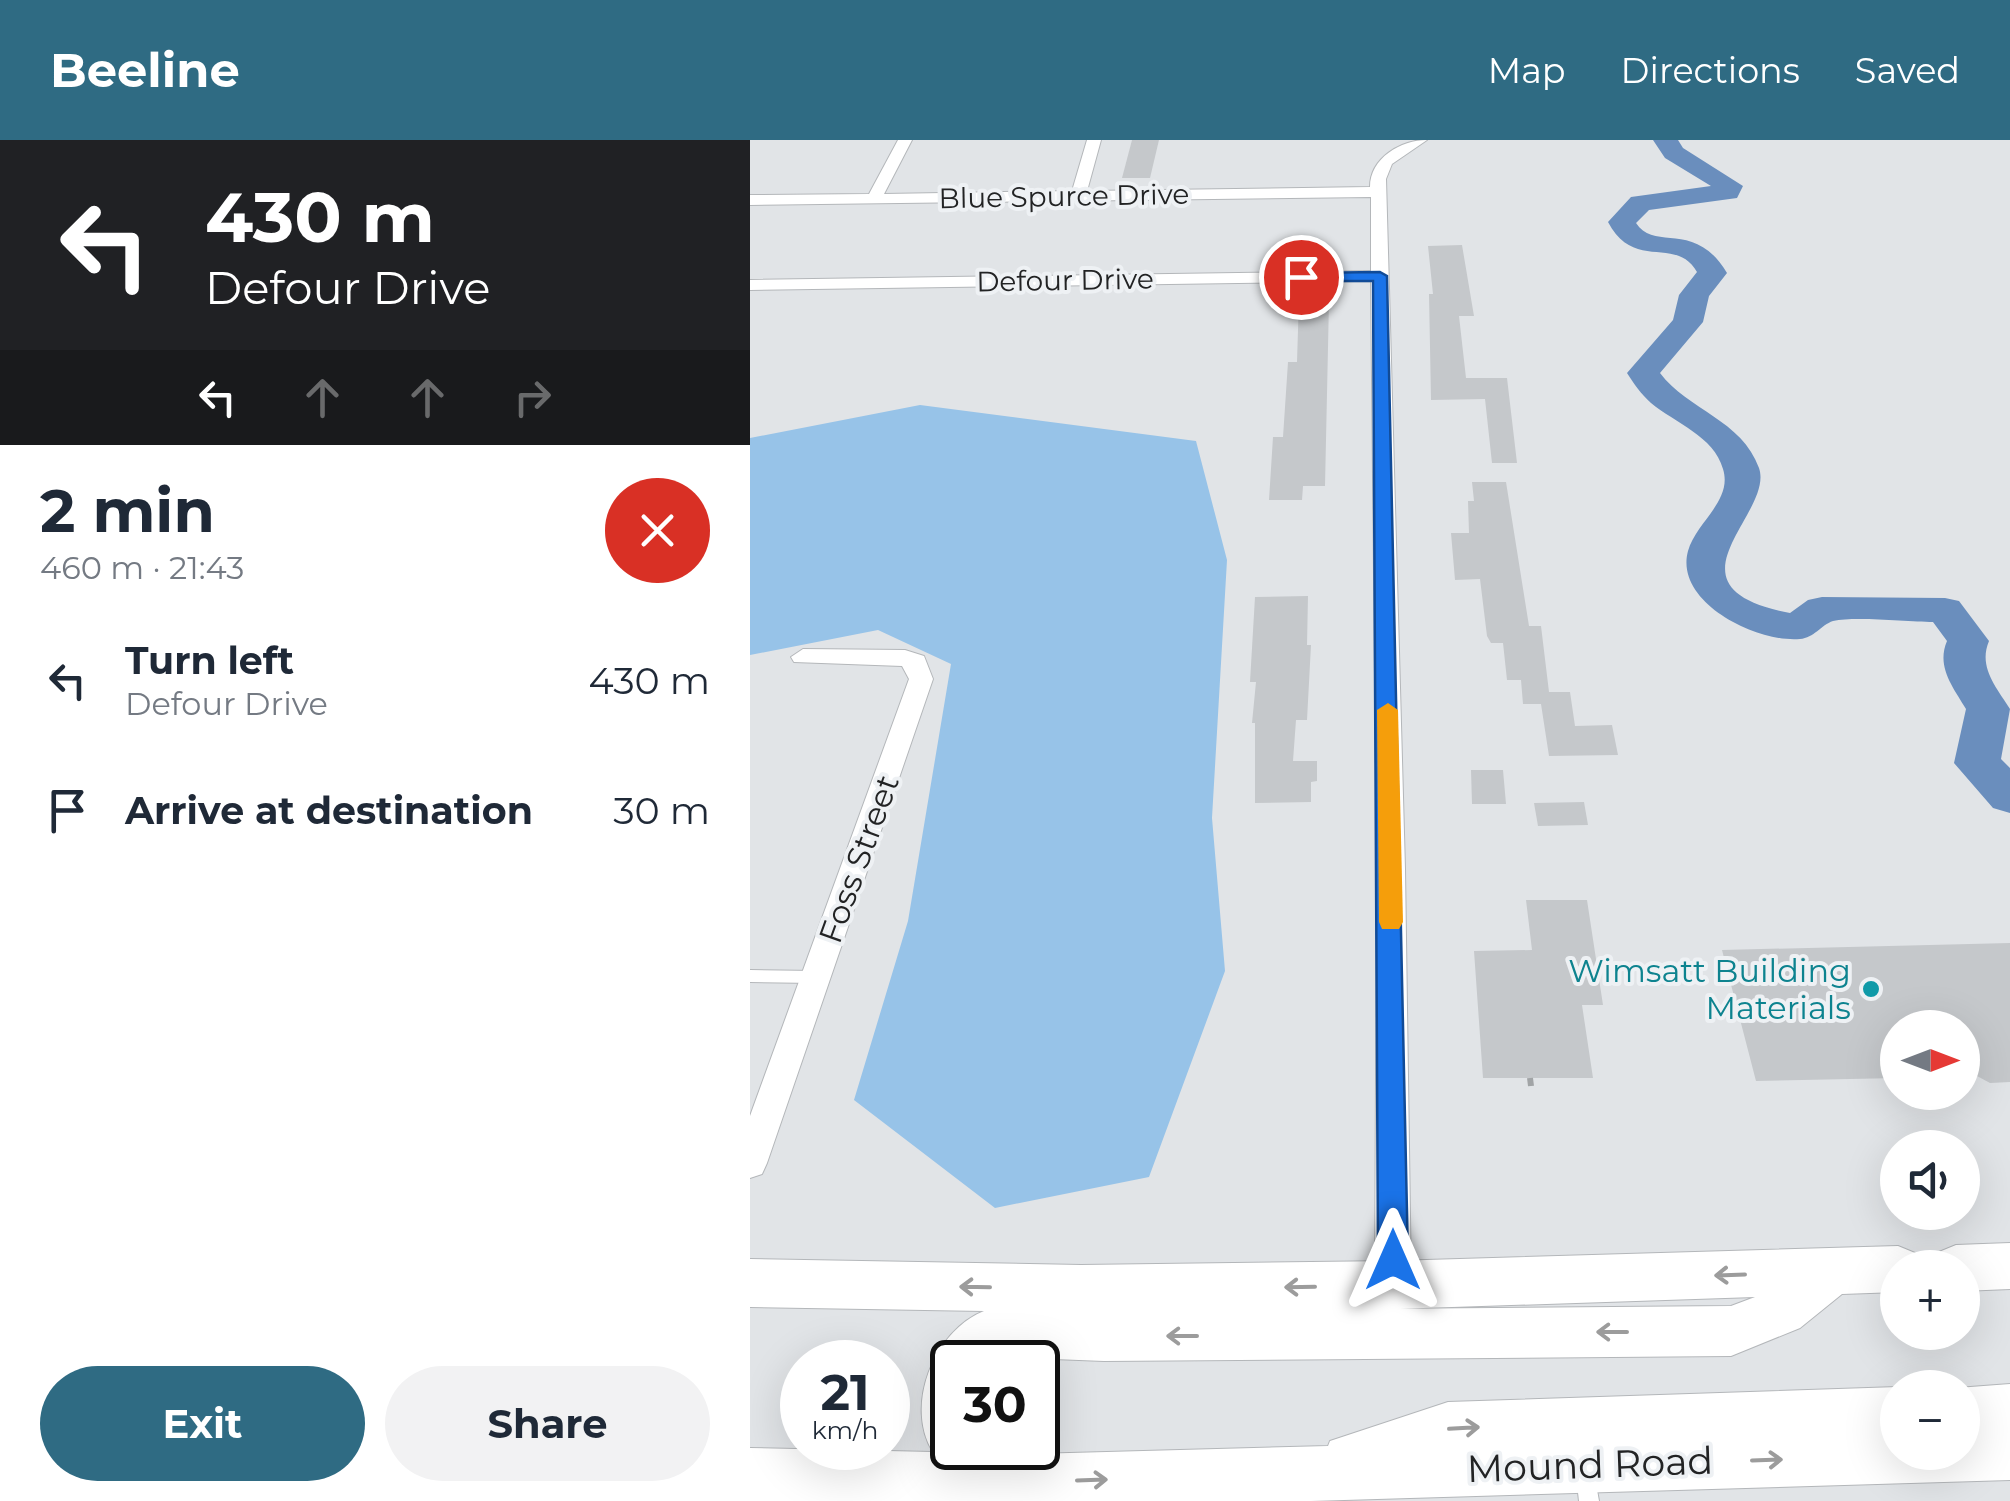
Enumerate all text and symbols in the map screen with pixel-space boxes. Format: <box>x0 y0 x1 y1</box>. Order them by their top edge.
text: Beeline <box>50 41 240 99</box>
text: Map <box>1488 49 1566 92</box>
text: Directions <box>1621 49 1800 92</box>
text: Saved <box>1855 49 1960 92</box>
text: 430 m <box>205 174 435 260</box>
street label: Blue Spurce Drive <box>938 177 1190 215</box>
icon: left <box>40 180 170 310</box>
pin <box>1259 235 1344 320</box>
icon: arrive <box>1274 250 1329 305</box>
text: Defour Drive <box>205 260 490 315</box>
street label: Defour Drive <box>976 261 1154 299</box>
icon: left <box>190 370 245 425</box>
icon: ahead <box>295 370 350 425</box>
icon: ahead <box>400 370 455 425</box>
icon: right <box>505 370 560 425</box>
text: 2 min <box>40 474 215 547</box>
button: close <box>605 478 710 583</box>
text: 460 m · 21:43 <box>40 548 244 587</box>
text: Turn left <box>125 637 294 684</box>
icon: left <box>40 653 95 708</box>
text: 430 m <box>589 657 710 704</box>
text: Defour Drive <box>125 684 328 723</box>
street label: Foss Street <box>810 769 907 948</box>
icon: arrive <box>40 783 95 838</box>
text: Arrive at destination <box>125 787 533 834</box>
text: 30 m <box>613 787 710 834</box>
place label: Wimsatt Building Materials <box>1568 951 1851 1027</box>
marker: Wimsatt Building Materials <box>1860 978 1882 1000</box>
north arrow <box>1880 1010 1980 1110</box>
map controls <box>1880 1010 1980 1470</box>
button: sound <box>1880 1130 1980 1230</box>
position arrow <box>1341 1208 1445 1312</box>
button: + <box>1880 1250 1980 1350</box>
one-way arrow <box>1715 1265 1747 1284</box>
one-way arrow <box>1285 1277 1317 1296</box>
one-way arrow <box>960 1278 992 1297</box>
one-way arrow <box>1596 1322 1628 1342</box>
one-way arrow <box>1166 1326 1198 1345</box>
speed limit sign: 30 <box>930 1340 1060 1470</box>
text: 21 <box>820 1362 870 1423</box>
button: Exit <box>40 1366 365 1481</box>
button: Share <box>385 1366 710 1481</box>
button: − <box>1880 1370 1980 1470</box>
text: km/h <box>812 1415 878 1445</box>
one-way arrow <box>1447 1419 1479 1438</box>
street label: Mound Road <box>1466 1437 1714 1492</box>
one-way arrow <box>1751 1450 1783 1469</box>
one-way arrow <box>1076 1470 1108 1489</box>

